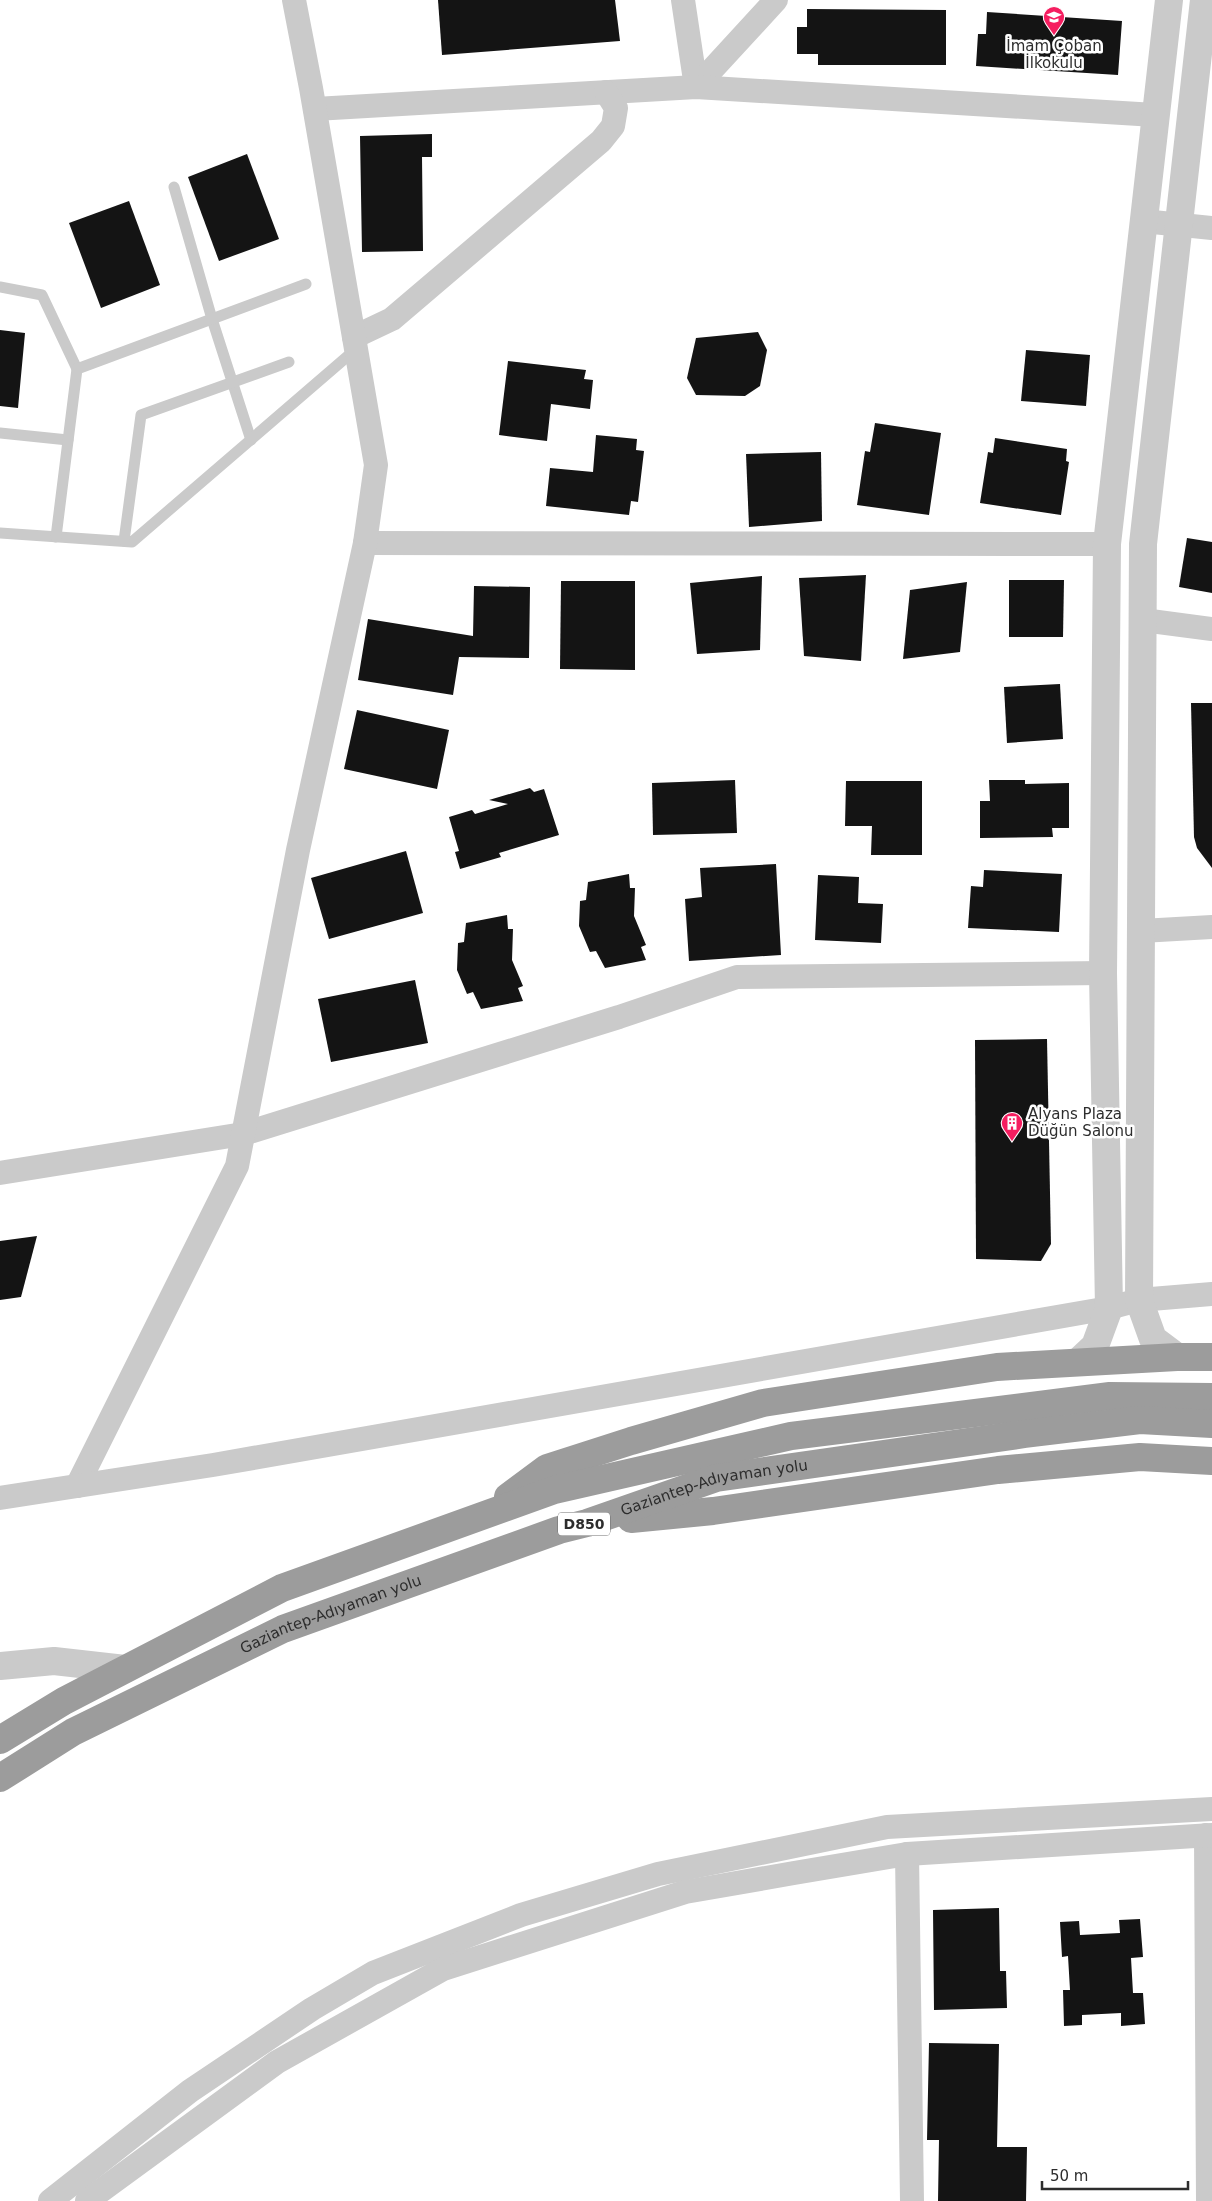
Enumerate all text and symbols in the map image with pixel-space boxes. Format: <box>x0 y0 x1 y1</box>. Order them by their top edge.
school or university icon: İmam Çoban İlkokulu <box>1042 5 1066 36</box>
place label: İmam Çoban İlkokulu <box>1006 36 1102 72</box>
place label: Alyans Plaza Düğün Salonu <box>1028 1105 1133 1140</box>
building icon: Alyans Plaza Düğün Salonu <box>1000 1111 1024 1142</box>
street label: Gaziantep-Adıyaman yolu <box>618 1456 809 1520</box>
road number: D850 <box>558 1512 610 1536</box>
street label: Gaziantep-Adıyaman yolu <box>237 1571 424 1658</box>
scale bar <box>1042 2158 1188 2190</box>
text: 50 m <box>1050 2167 1088 2185</box>

